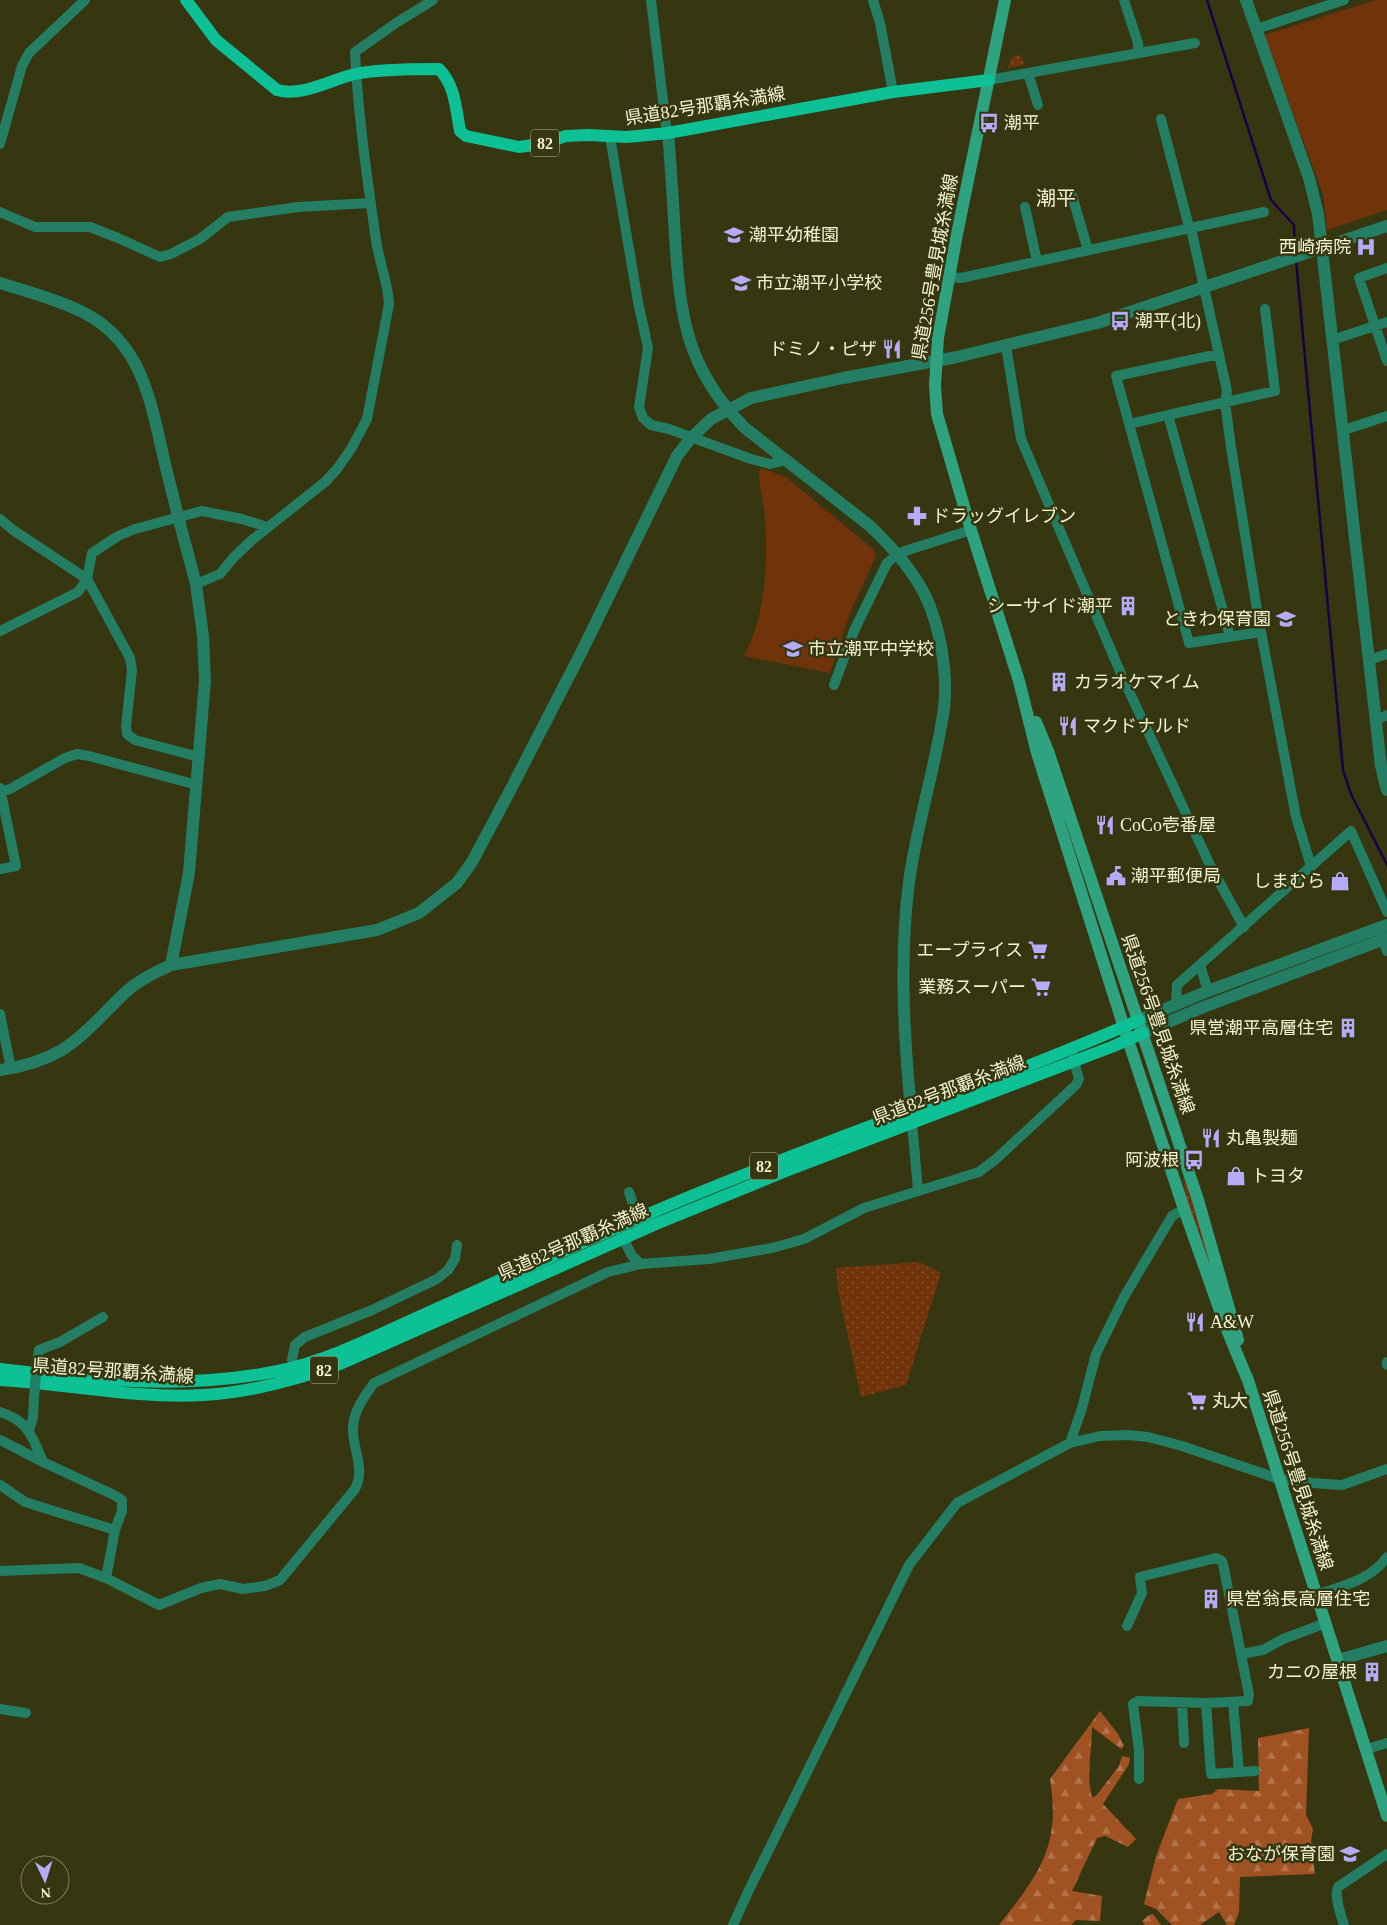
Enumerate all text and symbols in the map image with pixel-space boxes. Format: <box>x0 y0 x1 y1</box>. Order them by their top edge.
street label: 県道82号那覇糸満線 <box>623 83 787 129</box>
bus stop icon: 潮平 <box>978 112 1000 134</box>
place label: 潮平 <box>1004 113 1040 133</box>
road number: 82 <box>531 130 559 156</box>
street label: 県道256号豊見城糸満線 <box>909 172 961 362</box>
district label: 潮平 <box>1036 187 1076 209</box>
school or university icon: 潮平幼稚園 <box>723 224 745 246</box>
place label: 潮平幼稚園 <box>749 225 839 245</box>
hospital icon: 西崎病院 <box>1355 236 1377 258</box>
place label: 西崎病院 <box>1279 237 1351 257</box>
school or university icon: 市立潮平小学校 <box>730 272 752 294</box>
place label: 市立潮平小学校 <box>756 273 882 293</box>
bus stop icon: 潮平(北) <box>1109 310 1131 332</box>
place label: 潮平(北) <box>1135 311 1201 332</box>
restaurant icon: ドミノ・ピザ <box>881 338 903 360</box>
place label: ドミノ・ピザ <box>769 339 877 359</box>
pharmacy icon: ドラッグイレブン <box>906 505 928 527</box>
place label: ドラッグイレブン <box>932 506 1076 526</box>
building icon: シーサイド潮平 <box>1117 595 1139 617</box>
place label: シーサイド潮平 <box>987 596 1113 616</box>
school or university icon: ときわ保育園 <box>1275 608 1297 630</box>
place label: ときわ保育園 <box>1163 609 1271 629</box>
school or university icon: 市立潮平中学校 <box>782 638 804 660</box>
place label: 市立潮平中学校 <box>808 639 934 659</box>
building icon: カラオケマイム <box>1048 671 1070 693</box>
place label: カラオケマイム <box>1074 672 1200 692</box>
restaurant icon: マクドナルド <box>1057 715 1079 737</box>
place label: マクドナルド <box>1083 716 1191 736</box>
restaurant icon: CoCo壱番屋 <box>1094 814 1116 836</box>
place label: CoCo壱番屋 <box>1120 815 1216 835</box>
public building icon: 潮平郵便局 <box>1105 865 1127 887</box>
place label: 潮平郵便局 <box>1131 866 1221 886</box>
shop icon: しまむら <box>1329 870 1351 892</box>
place label: しまむら <box>1253 871 1325 891</box>
street label: 県道256号豊見城糸満線 <box>1118 931 1198 1117</box>
supermarket icon: エープライス <box>1027 939 1049 961</box>
place label: エープライス <box>917 940 1023 960</box>
supermarket icon: 業務スーパー <box>1030 976 1052 998</box>
place label: 業務スーパー <box>918 977 1026 997</box>
building icon: 県営潮平高層住宅 <box>1337 1017 1359 1039</box>
place label: 県営潮平高層住宅 <box>1189 1018 1333 1038</box>
street label: 県道82号那覇糸満線 <box>870 1052 1028 1128</box>
restaurant icon: 丸亀製麺 <box>1200 1127 1222 1149</box>
place label: 丸亀製麺 <box>1226 1128 1298 1148</box>
bus stop icon: 阿波根 <box>1183 1149 1205 1171</box>
place label: 阿波根 <box>1125 1150 1179 1170</box>
road number: 82 <box>750 1152 778 1180</box>
shop icon: トヨタ <box>1225 1165 1247 1187</box>
place label: トヨタ <box>1251 1166 1305 1186</box>
street label: 県道82号那覇糸満線 <box>495 1200 651 1284</box>
restaurant icon: A&W <box>1184 1311 1206 1333</box>
place label: A&W <box>1210 1312 1254 1332</box>
street label: 県道82号那覇糸満線 <box>31 1355 195 1387</box>
road number: 82 <box>310 1356 338 1384</box>
street label: 県道256号豊見城糸満線 <box>1259 1387 1337 1573</box>
supermarket icon: 丸大 <box>1186 1390 1208 1412</box>
place label: 丸大 <box>1212 1391 1248 1411</box>
building icon: 県営翁長高層住宅 <box>1200 1588 1222 1610</box>
place label: 県営翁長高層住宅 <box>1226 1589 1370 1609</box>
building icon: カニの屋根 <box>1361 1661 1383 1683</box>
place label: カニの屋根 <box>1267 1662 1357 1682</box>
school or university icon: おなが保育園 <box>1339 1843 1361 1865</box>
place label: おなが保育園 <box>1227 1844 1335 1864</box>
north arrow <box>20 1855 70 1905</box>
text: N <box>40 1885 51 1900</box>

